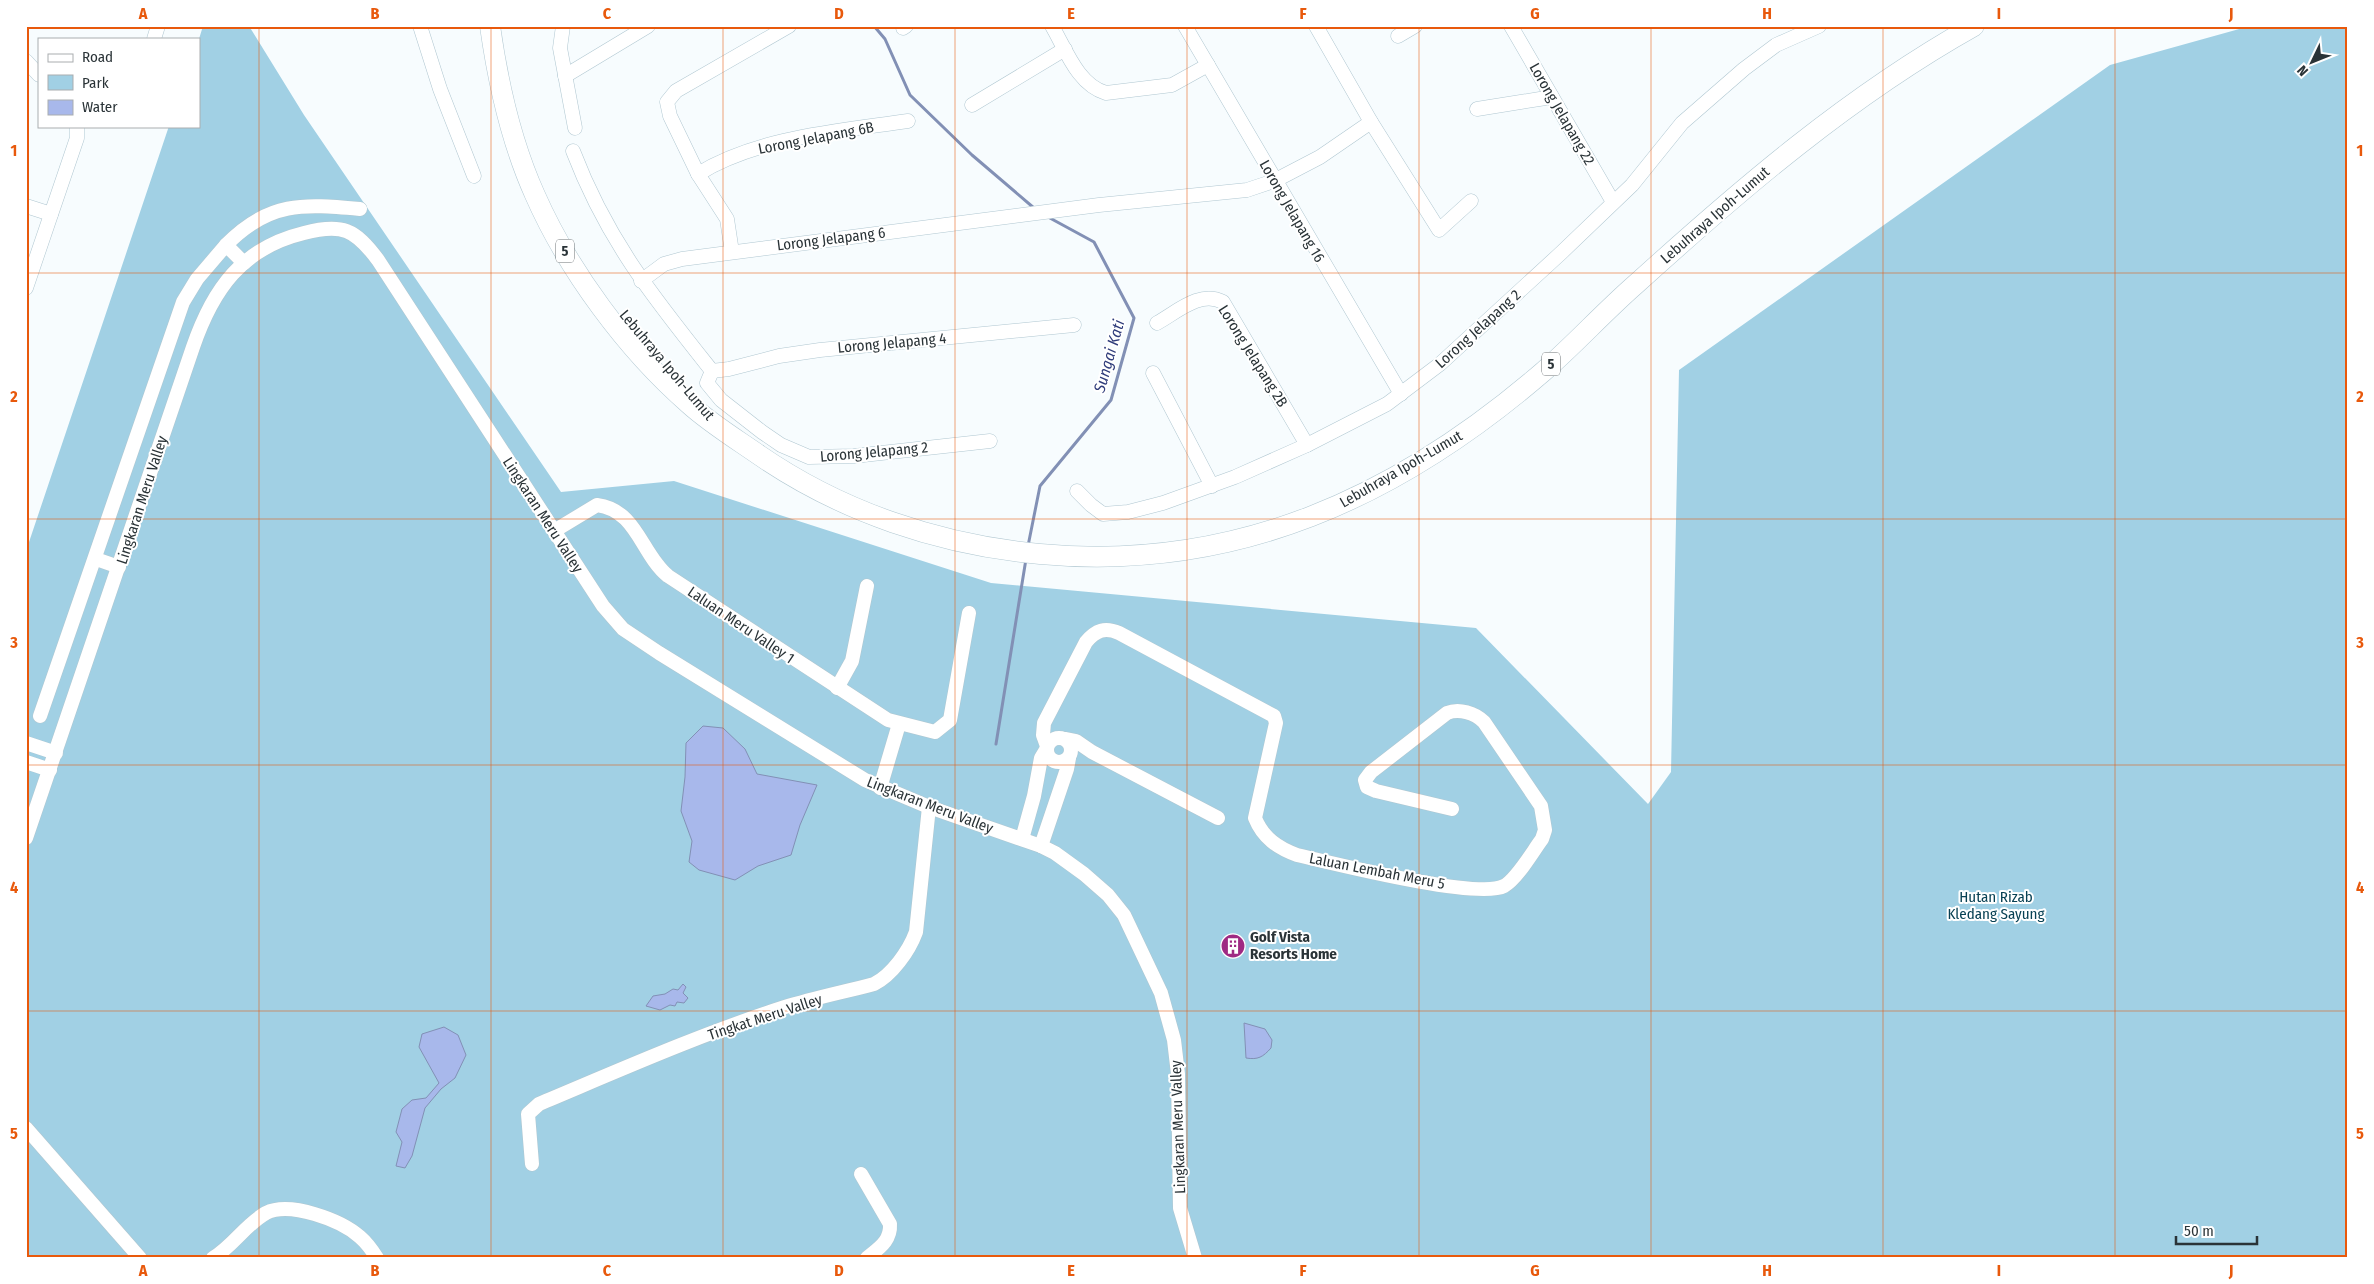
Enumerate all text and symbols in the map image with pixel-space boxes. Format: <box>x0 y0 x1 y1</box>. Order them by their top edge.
text: A <box>138 4 148 23</box>
text: B <box>371 4 380 23</box>
text: C <box>603 4 612 23</box>
text: D <box>834 4 844 23</box>
text: E <box>1067 4 1075 23</box>
text: F <box>1299 4 1307 23</box>
text: G <box>1530 4 1540 23</box>
text: H <box>1762 4 1772 23</box>
text: I <box>1997 4 2001 23</box>
text: J <box>2228 4 2233 23</box>
legend <box>38 38 200 128</box>
north arrow <box>2286 38 2336 88</box>
text: Road <box>82 48 113 66</box>
street label: Lorong Jelapang 22 <box>1525 60 1599 169</box>
text: N <box>2294 62 2312 79</box>
text: Park <box>82 74 109 92</box>
text: Water <box>82 98 118 116</box>
street label: Lorong Jelapang 6B <box>757 118 875 158</box>
text: 1 <box>11 141 17 160</box>
text: 1 <box>2357 141 2363 160</box>
street label: Lorong Jelapang 16 <box>1255 157 1329 265</box>
street label: Lebuhraya Ipoh-Lumut <box>1657 163 1773 267</box>
street label: Lorong Jelapang 6 <box>776 223 886 255</box>
road number: 5 <box>556 240 574 262</box>
street label: Lorong Jelapang 2 <box>1432 286 1525 372</box>
street label: Lorong Jelapang 2B <box>1214 302 1292 410</box>
street label: Lebuhraya Ipoh-Lumut <box>616 306 718 424</box>
water label: Sungai Kati <box>1089 317 1128 395</box>
street label: Lorong Jelapang 4 <box>837 329 947 357</box>
road number: 5 <box>1542 352 1560 376</box>
text: 2 <box>9 387 18 406</box>
text: 2 <box>2355 387 2364 406</box>
street label: Lebuhraya Ipoh-Lumut <box>1337 427 1466 511</box>
street label: Lingkaran Meru Valley <box>113 433 171 566</box>
street label: Lorong Jelapang 2 <box>819 438 929 466</box>
street label: Lingkaran Meru Valley <box>499 454 587 576</box>
street label: Laluan Meru Valley 1 <box>684 583 798 667</box>
text: 3 <box>9 633 18 652</box>
text: 3 <box>2355 633 2364 652</box>
street label: Lingkaran Meru Valley <box>864 773 996 837</box>
street label: Laluan Lembah Meru 5 <box>1308 849 1446 893</box>
text: 4 <box>10 878 18 897</box>
text: 4 <box>2356 878 2364 897</box>
park label: Hutan Rizab Kledang Sayung <box>1947 888 2045 923</box>
place label: Golf Vista Resorts Home <box>1250 928 1337 963</box>
building icon: Golf Vista Resorts Home <box>1220 933 1246 959</box>
street label: Tingkat Meru Valley <box>706 990 825 1044</box>
street label: Lingkaran Meru Valley <box>1167 1060 1189 1194</box>
text: 5 <box>10 1124 18 1143</box>
text: 5 <box>2356 1124 2364 1143</box>
scale bar <box>2176 1214 2258 1246</box>
text: 50 m <box>2184 1222 2214 1240</box>
text: A <box>138 1261 148 1280</box>
text: B <box>371 1261 380 1280</box>
text: C <box>603 1261 612 1280</box>
text: D <box>834 1261 844 1280</box>
text: E <box>1067 1261 1075 1280</box>
text: F <box>1299 1261 1307 1280</box>
text: G <box>1530 1261 1540 1280</box>
text: H <box>1762 1261 1772 1280</box>
text: I <box>1997 1261 2001 1280</box>
text: J <box>2228 1261 2233 1280</box>

